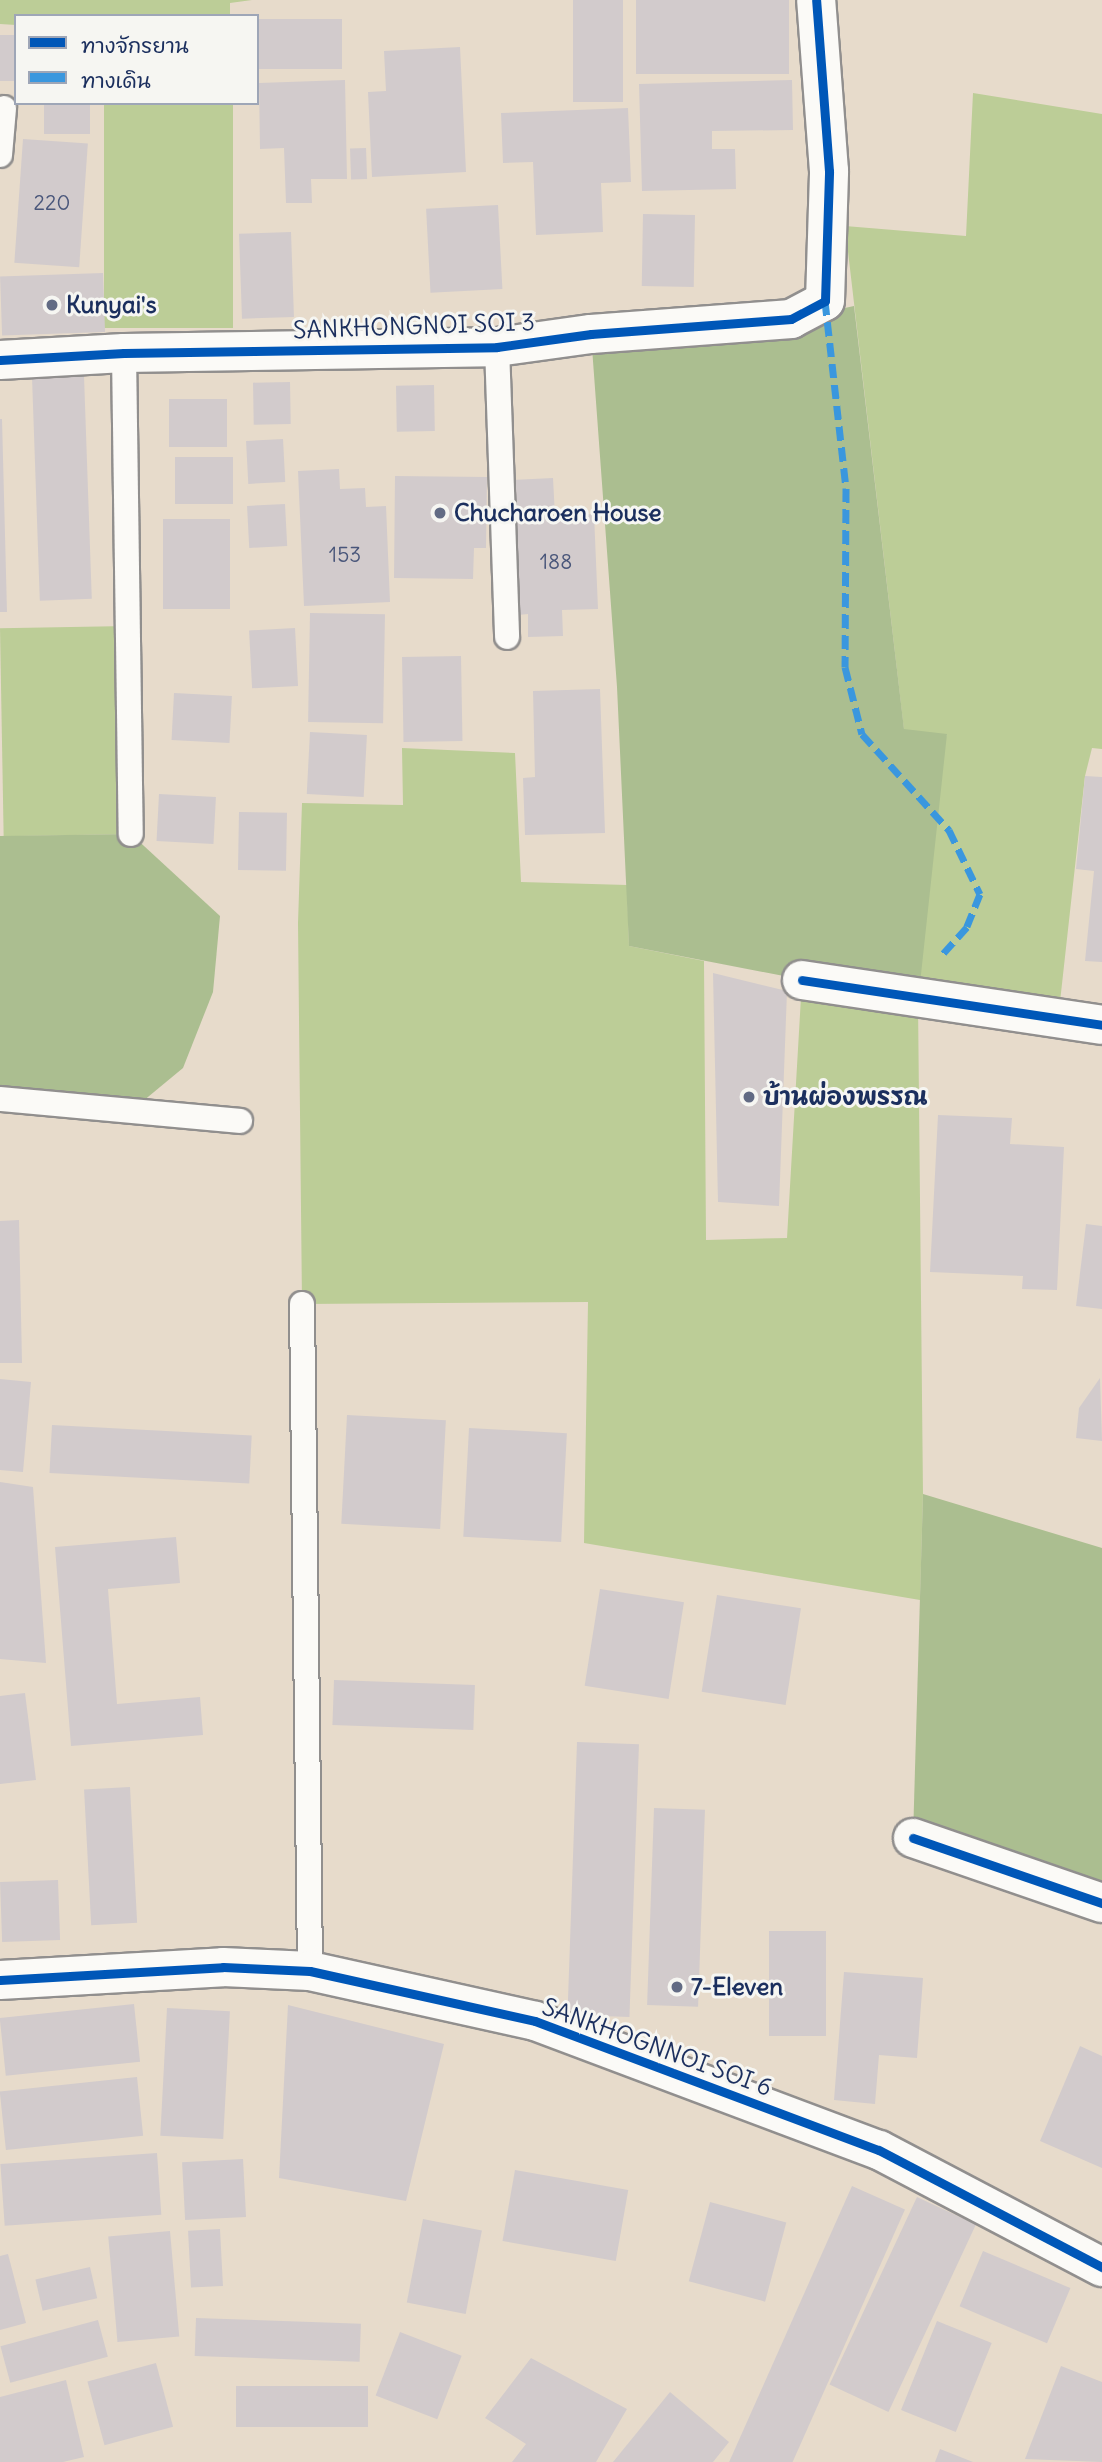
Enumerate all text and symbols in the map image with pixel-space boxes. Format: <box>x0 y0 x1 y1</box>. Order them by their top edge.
legend <box>14 14 259 105</box>
text: ทางจักรยาน <box>81 32 189 59</box>
text: ทางเดิน <box>81 67 151 94</box>
house number: 220 <box>34 190 70 216</box>
place label: Kunyai's <box>66 291 157 319</box>
marker: Kunyai's <box>44 297 60 313</box>
street label: SANKHONGNOI SOI 3 <box>293 307 535 345</box>
place label: Chucharoen House <box>454 499 661 527</box>
marker: Chucharoen House <box>432 505 448 521</box>
house number: 153 <box>329 542 361 568</box>
house number: 188 <box>540 549 572 575</box>
place label: บ้านผ่องพรรณ <box>763 1083 928 1111</box>
marker: บ้านผ่องพรรณ <box>741 1089 757 1105</box>
place label: 7-Eleven <box>691 1973 783 2001</box>
marker: 7-Eleven <box>669 1979 685 1995</box>
street label: SANKHOGNNOI SOI 6 <box>538 1992 776 2102</box>

